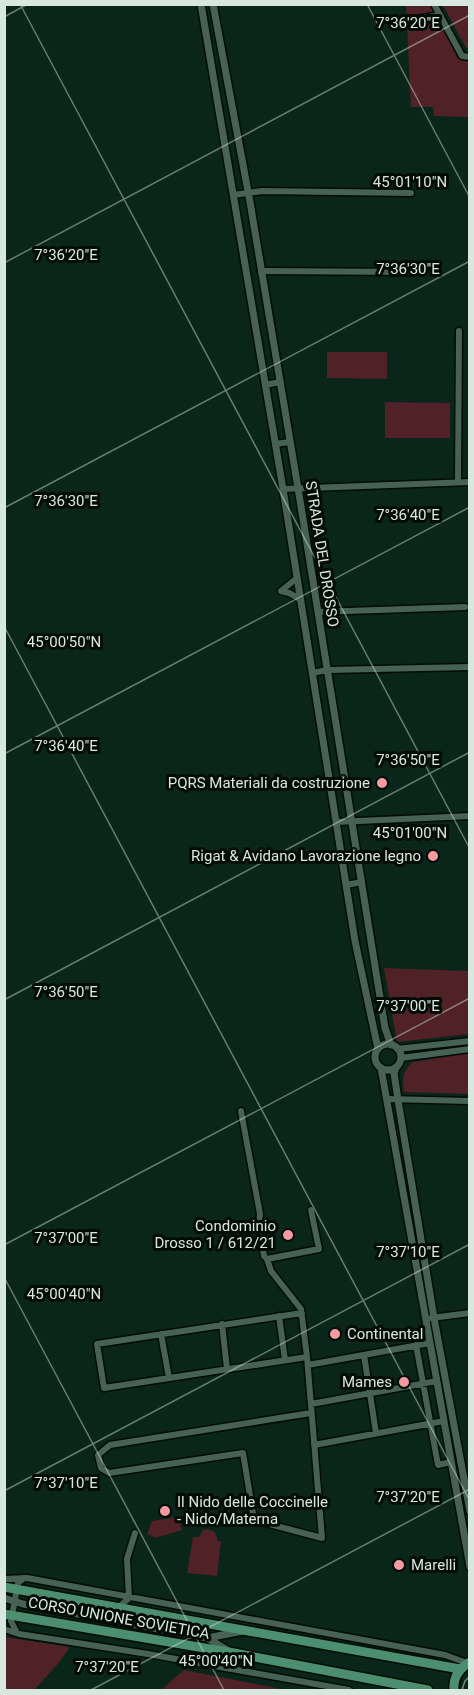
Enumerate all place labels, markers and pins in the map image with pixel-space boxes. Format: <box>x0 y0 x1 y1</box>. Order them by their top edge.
place label: PQRS Materiali da costruzione <box>168 774 370 792</box>
marker: PQRS Materiali da costruzione <box>375 776 389 790</box>
place label: Rigat & Avidano Lavorazione legno <box>191 847 421 865</box>
marker: Rigat & Avidano Lavorazione legno <box>426 849 440 863</box>
place label: Condominio Drosso 1 / 612/21 <box>155 1217 276 1252</box>
marker: Condominio Drosso 1 / 612/21 <box>281 1228 295 1242</box>
place label: Continental <box>347 1325 423 1343</box>
marker: Continental <box>328 1327 342 1341</box>
place label: Mames <box>342 1373 392 1391</box>
marker: Mames <box>397 1375 411 1389</box>
place label: Il Nido delle Coccinelle - Nido/Materna <box>177 1493 328 1528</box>
marker: Il Nido delle Coccinelle - Nido/Materna <box>158 1504 172 1518</box>
place label: Marelli <box>411 1556 456 1574</box>
marker: Marelli <box>392 1558 406 1572</box>

